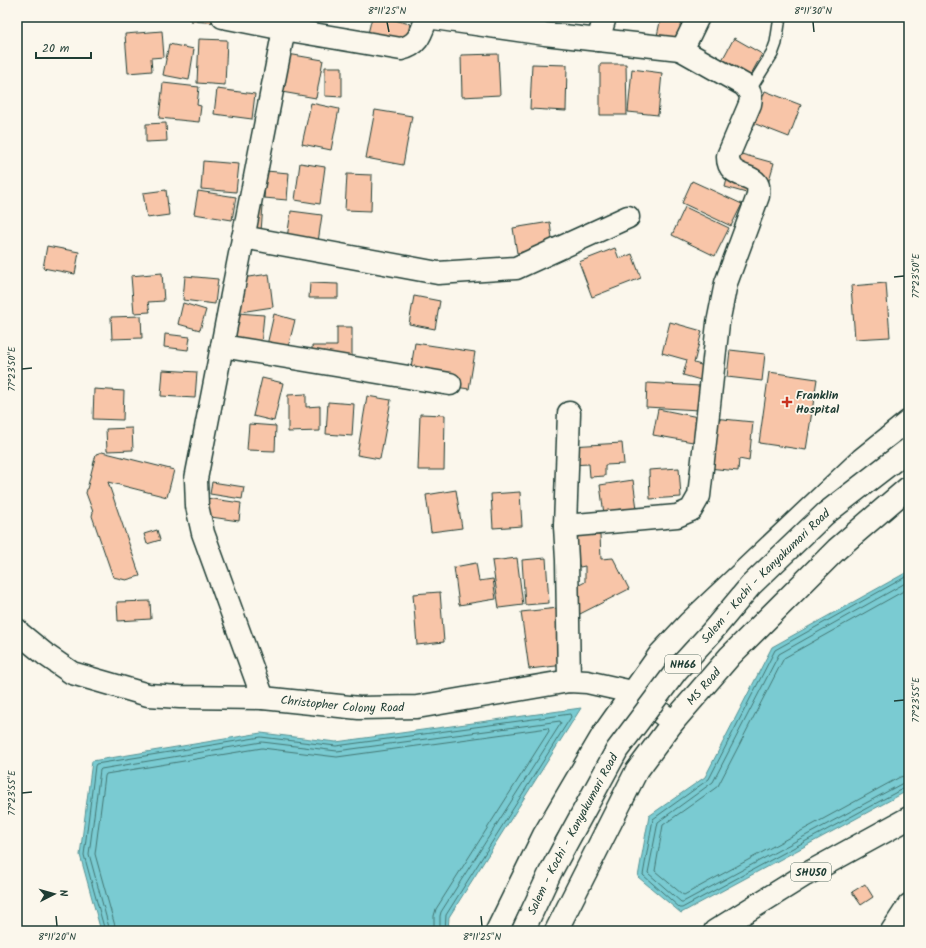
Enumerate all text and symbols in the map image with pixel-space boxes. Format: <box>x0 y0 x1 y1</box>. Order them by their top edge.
text: 8°11'25"N <box>368 3 406 19</box>
text: 8°11'30"N <box>794 3 832 19</box>
scale bar <box>36 34 91 60</box>
text: 20 m <box>42 39 70 58</box>
text: 77°23'50"E <box>908 252 924 299</box>
text: 77°23'50"E <box>4 345 20 392</box>
place label: Franklin Hospital <box>796 386 840 419</box>
marker: Franklin Hospital <box>781 396 793 408</box>
street label: Salem - Kochi - Kanyakumari Road <box>697 504 835 648</box>
road number: NH66 <box>665 655 701 673</box>
street label: MS Road <box>682 663 726 710</box>
text: 77°23'55"E <box>908 676 924 723</box>
street label: Christopher Colony Road <box>280 691 405 718</box>
street label: Salem - Kochi - Kanyakumari Road <box>523 749 624 918</box>
text: 77°23'55"E <box>4 769 20 816</box>
road number: SHU50 <box>791 863 831 881</box>
north arrow <box>34 874 74 914</box>
text: N <box>54 889 72 898</box>
text: 8°11'20"N <box>38 929 76 945</box>
text: 8°11'25"N <box>463 929 501 945</box>

